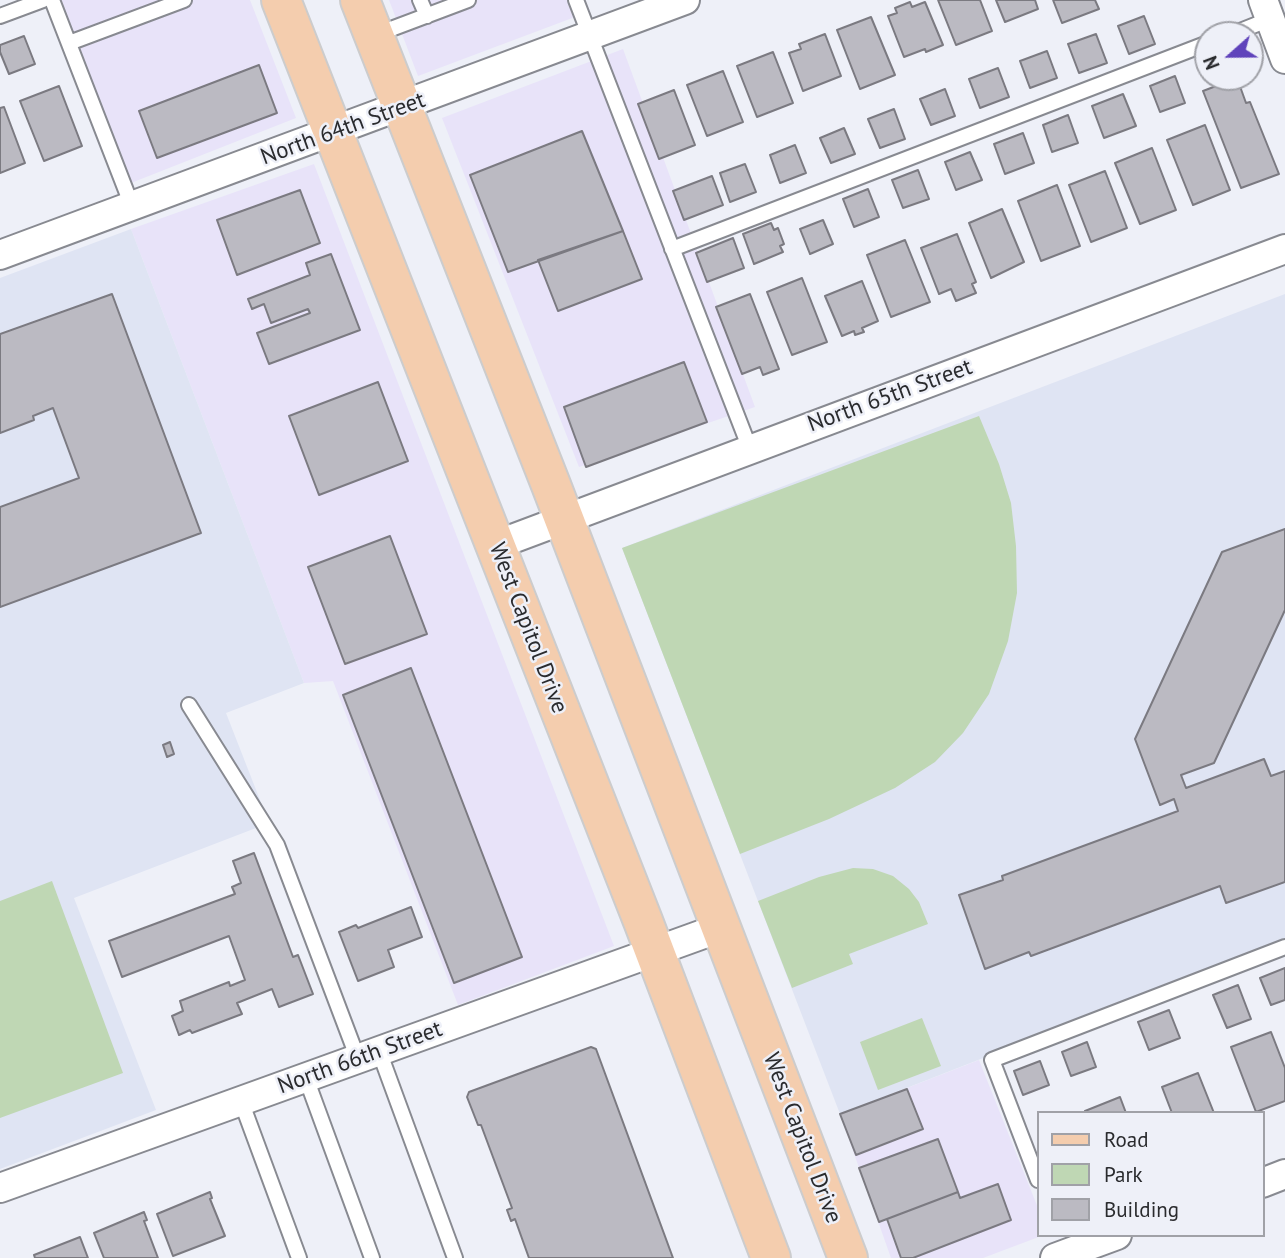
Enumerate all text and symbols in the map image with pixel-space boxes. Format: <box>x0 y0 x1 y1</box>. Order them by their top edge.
north arrow <box>1194 21 1264 91</box>
text: N <box>1198 53 1225 73</box>
street label: North 64th Street <box>257 86 429 172</box>
street label: North 65th Street <box>804 353 976 439</box>
street label: West Capitol Drive <box>483 539 573 717</box>
street label: North 66th Street <box>274 1015 446 1101</box>
street label: West Capitol Drive <box>757 1049 847 1227</box>
legend <box>1036 1111 1264 1237</box>
text: Road <box>1104 1126 1148 1153</box>
text: Park <box>1104 1161 1143 1188</box>
text: Building <box>1104 1196 1179 1223</box>

